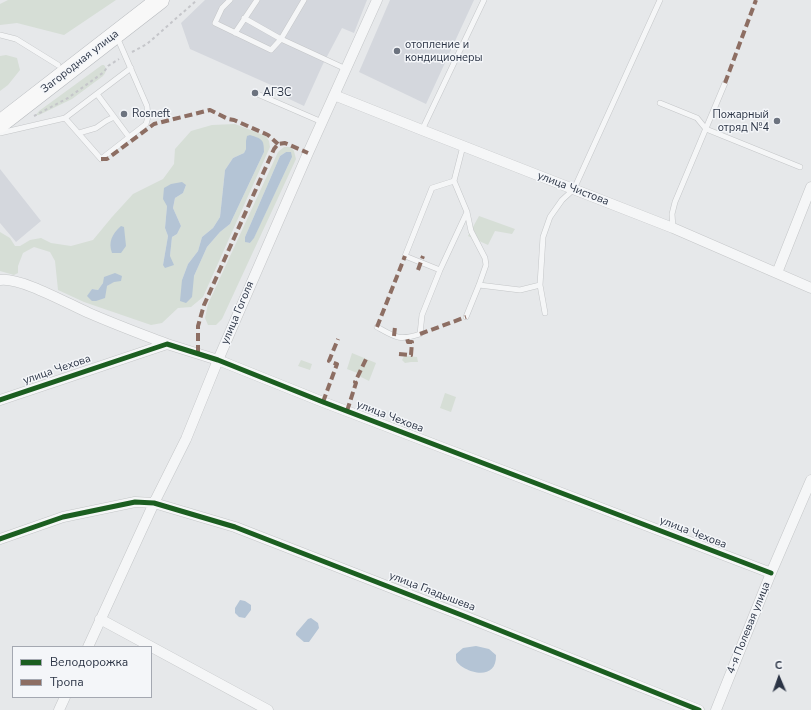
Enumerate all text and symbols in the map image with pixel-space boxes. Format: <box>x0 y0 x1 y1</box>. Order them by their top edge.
street label: Загородная улица <box>38 28 122 96</box>
place label: отопление и кондиционеры <box>405 38 483 64</box>
marker: отопление и кондиционеры <box>392 46 402 56</box>
place label: АГЗС <box>263 86 291 100</box>
marker: АГЗС <box>250 88 260 98</box>
place label: Rosneft <box>132 107 170 121</box>
place label: Пожарный отряд №4 <box>712 108 769 134</box>
marker: Rosneft <box>119 109 129 119</box>
marker: Пожарный отряд №4 <box>772 116 782 126</box>
street label: улица Чистова <box>535 169 611 209</box>
street label: улица Гоголя <box>219 279 257 347</box>
street label: улица Чехова <box>21 352 93 388</box>
street label: улица Чехова <box>355 398 425 436</box>
street label: улица Чехова <box>658 514 728 552</box>
street label: улица Гладышева <box>387 569 477 615</box>
street label: 4-я Полевая улица <box>725 580 773 676</box>
legend <box>12 646 152 698</box>
text: Велодорожка <box>50 654 128 670</box>
north arrow <box>759 658 799 698</box>
text: С <box>775 658 783 673</box>
text: Тропа <box>50 674 84 690</box>

